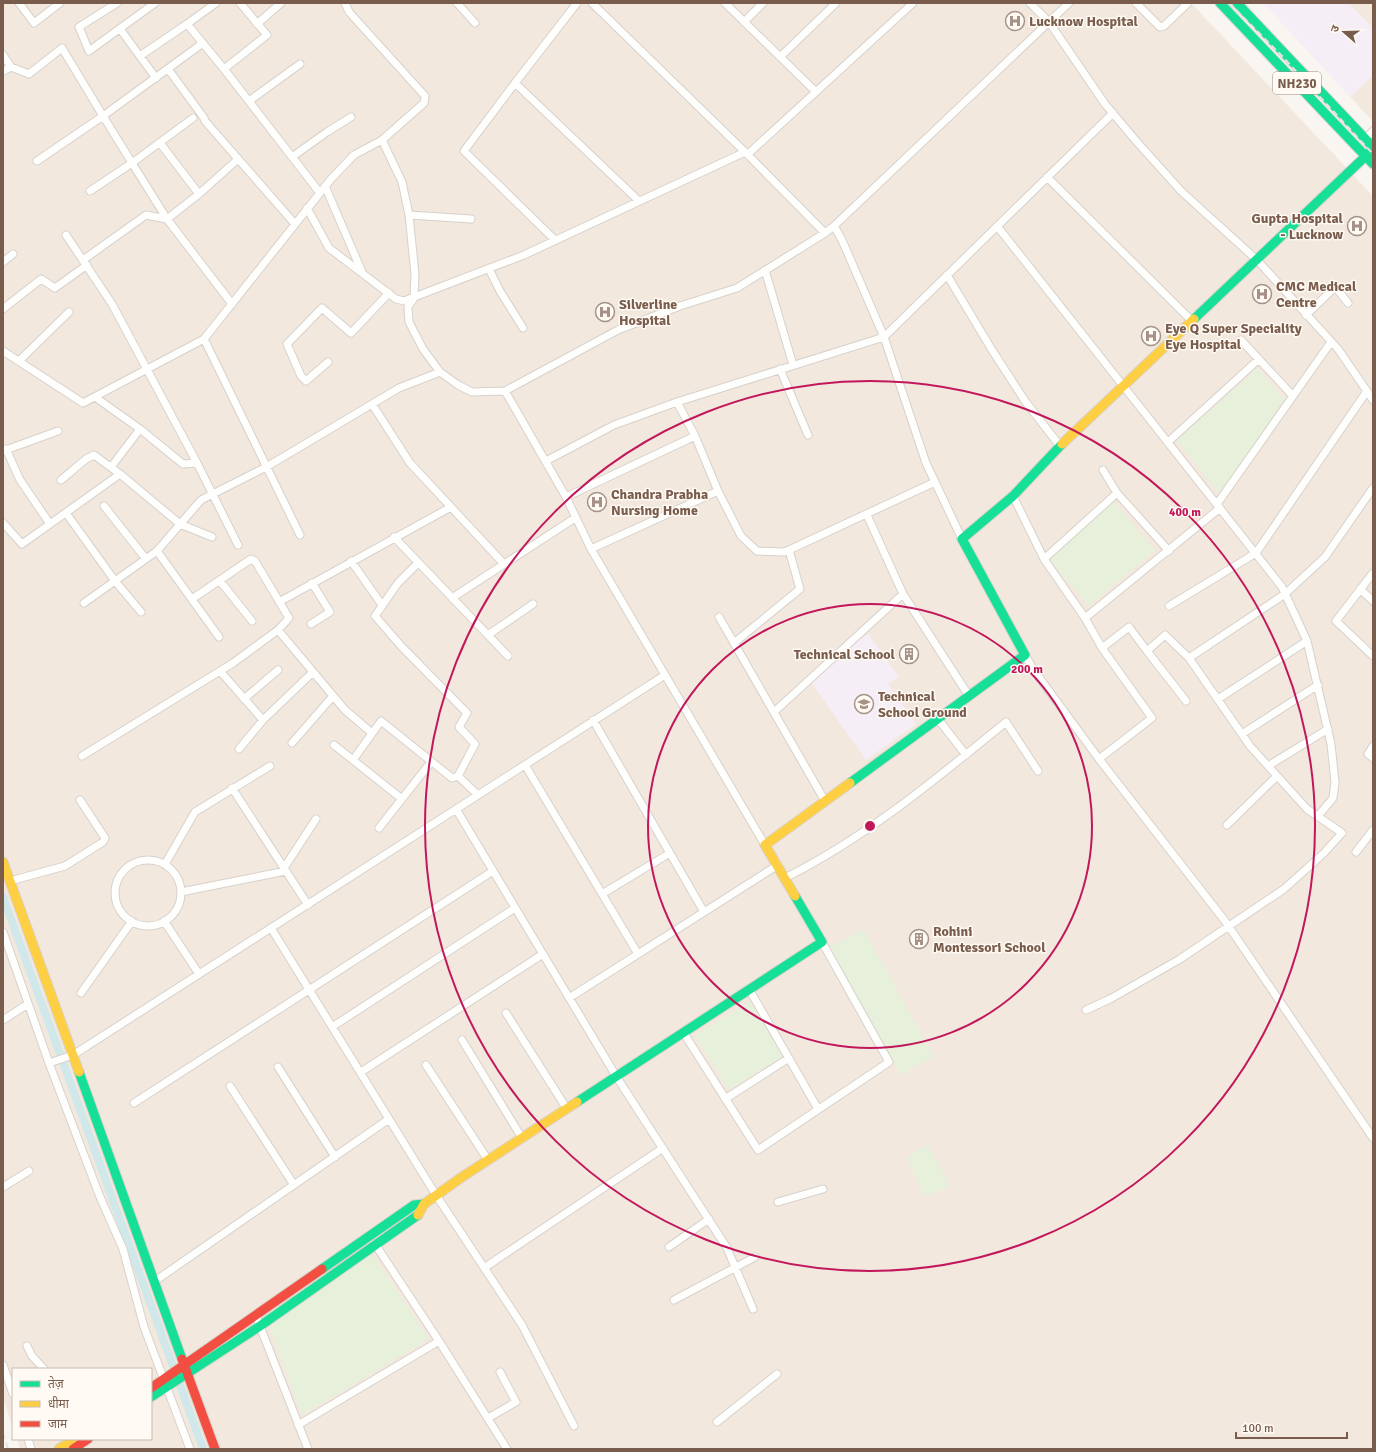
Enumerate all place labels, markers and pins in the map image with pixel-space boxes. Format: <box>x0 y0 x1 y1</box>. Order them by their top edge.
hospital icon: Lucknow Hospital <box>1004 10 1026 32</box>
place label: Lucknow Hospital <box>1029 13 1139 30</box>
place label: Gupta Hospital - Lucknow <box>1252 210 1344 243</box>
hospital icon: Gupta Hospital - Lucknow <box>1346 215 1368 237</box>
place label: CMC Medical Centre <box>1276 278 1357 311</box>
hospital icon: CMC Medical Centre <box>1251 283 1273 305</box>
place label: Silverline Hospital <box>619 296 677 329</box>
hospital icon: Silverline Hospital <box>594 301 616 323</box>
place label: Eye Q Super Speciality Eye Hospital <box>1165 320 1302 353</box>
hospital icon: Eye Q Super Speciality Eye Hospital <box>1140 325 1162 347</box>
place label: Chandra Prabha Nursing Home <box>611 486 708 519</box>
hospital icon: Chandra Prabha Nursing Home <box>586 491 608 513</box>
building icon: Technical School <box>898 643 920 665</box>
place label: Technical School <box>794 646 896 663</box>
place label: Technical School Ground <box>878 688 967 721</box>
school or university icon: Technical School Ground <box>853 693 875 715</box>
centre of rings <box>863 819 877 833</box>
place label: Rohini Montessori School <box>933 923 1046 956</box>
building icon: Rohini Montessori School <box>908 928 930 950</box>

